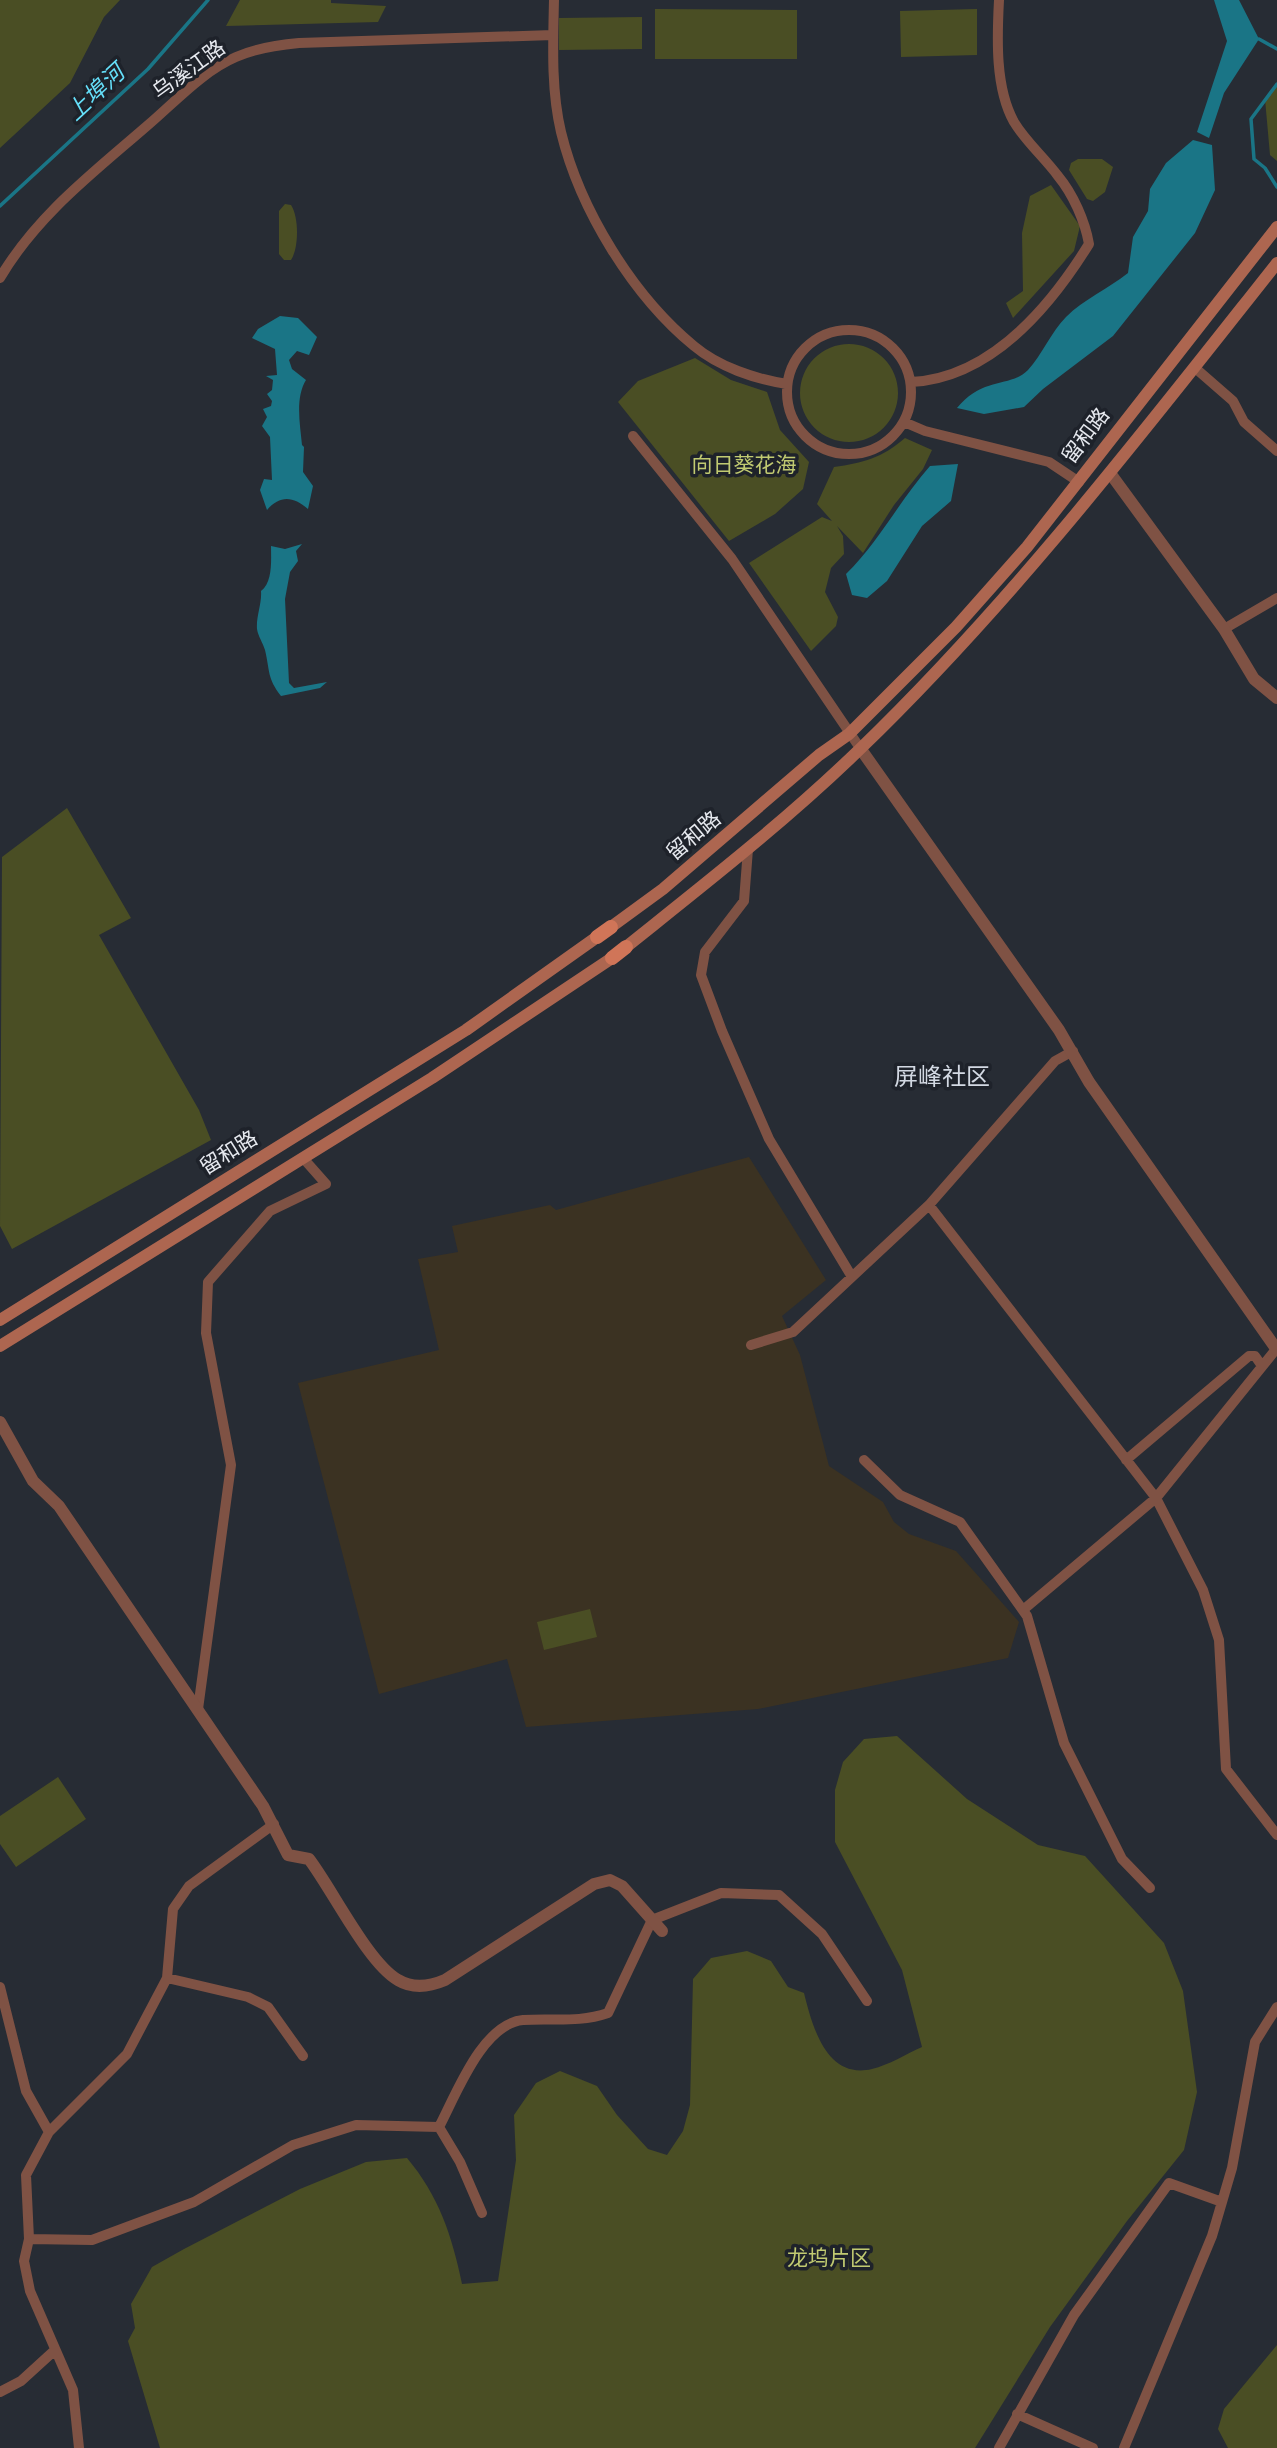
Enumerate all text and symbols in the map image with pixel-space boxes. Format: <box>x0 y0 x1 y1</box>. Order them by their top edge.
street label: 乌溪江路 <box>148 35 230 105</box>
water label: 上埠河 <box>61 57 134 127</box>
street label: 留和路 <box>1057 403 1115 469</box>
park label: 向日葵花海 <box>692 453 797 478</box>
street label: 留和路 <box>662 806 726 866</box>
district label: 屏峰社区 <box>894 1063 990 1092</box>
street label: 留和路 <box>196 1126 262 1180</box>
park label: 龙坞片区 <box>787 2246 871 2271</box>

